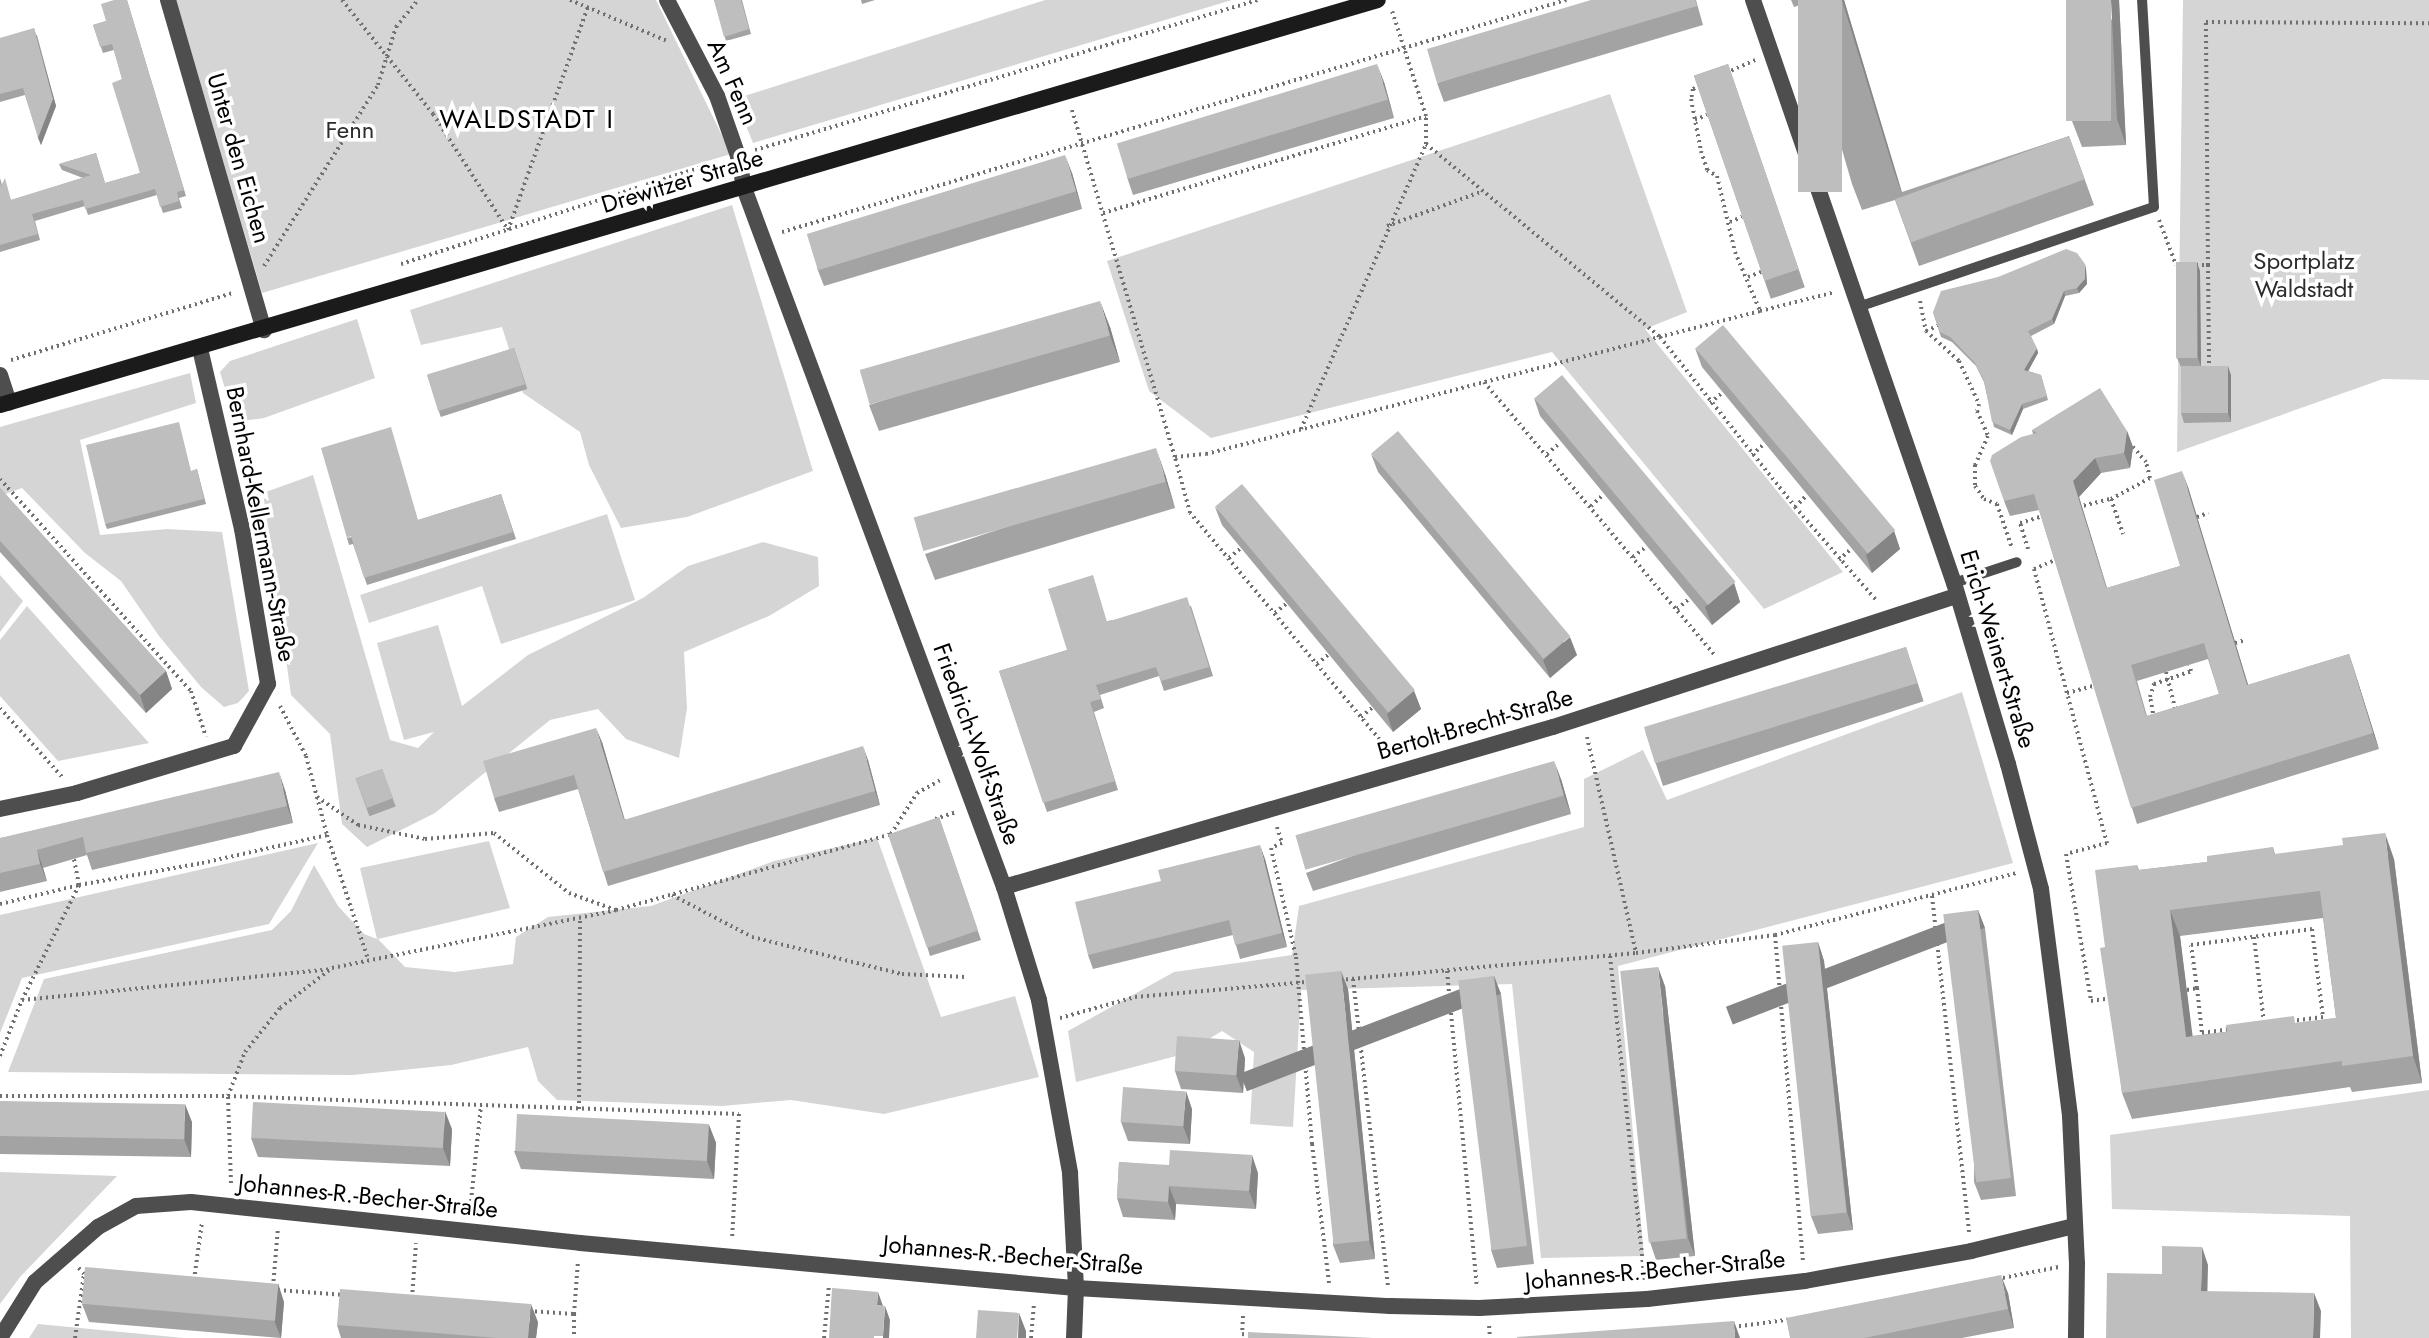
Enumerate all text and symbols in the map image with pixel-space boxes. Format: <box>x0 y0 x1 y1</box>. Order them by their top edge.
street label: Am Fenn <box>701 35 765 129</box>
street label: Unter den Eichen <box>201 70 277 246</box>
district label: WALDSTADT I <box>439 104 615 136</box>
park label: Fenn <box>326 116 374 144</box>
street label: Drewitzer Straße <box>598 143 766 219</box>
park label: Sportplatz Waldstadt <box>2253 247 2355 303</box>
street label: Bernhard-Kellermann-Straße <box>220 384 302 664</box>
street label: Erich-Weinert-Straße <box>1954 546 2042 752</box>
street label: Friedrich-Wolf-Straße <box>927 639 1027 849</box>
street label: Bertolt-Brecht-Straße <box>1374 682 1576 766</box>
street label: Johannes-R.-Becher-Straße <box>237 1168 499 1224</box>
street label: Johannes-R.-Becher-Straße <box>882 1229 1144 1281</box>
street label: Johannes-R.-Becher-Straße <box>1524 1244 1786 1296</box>

